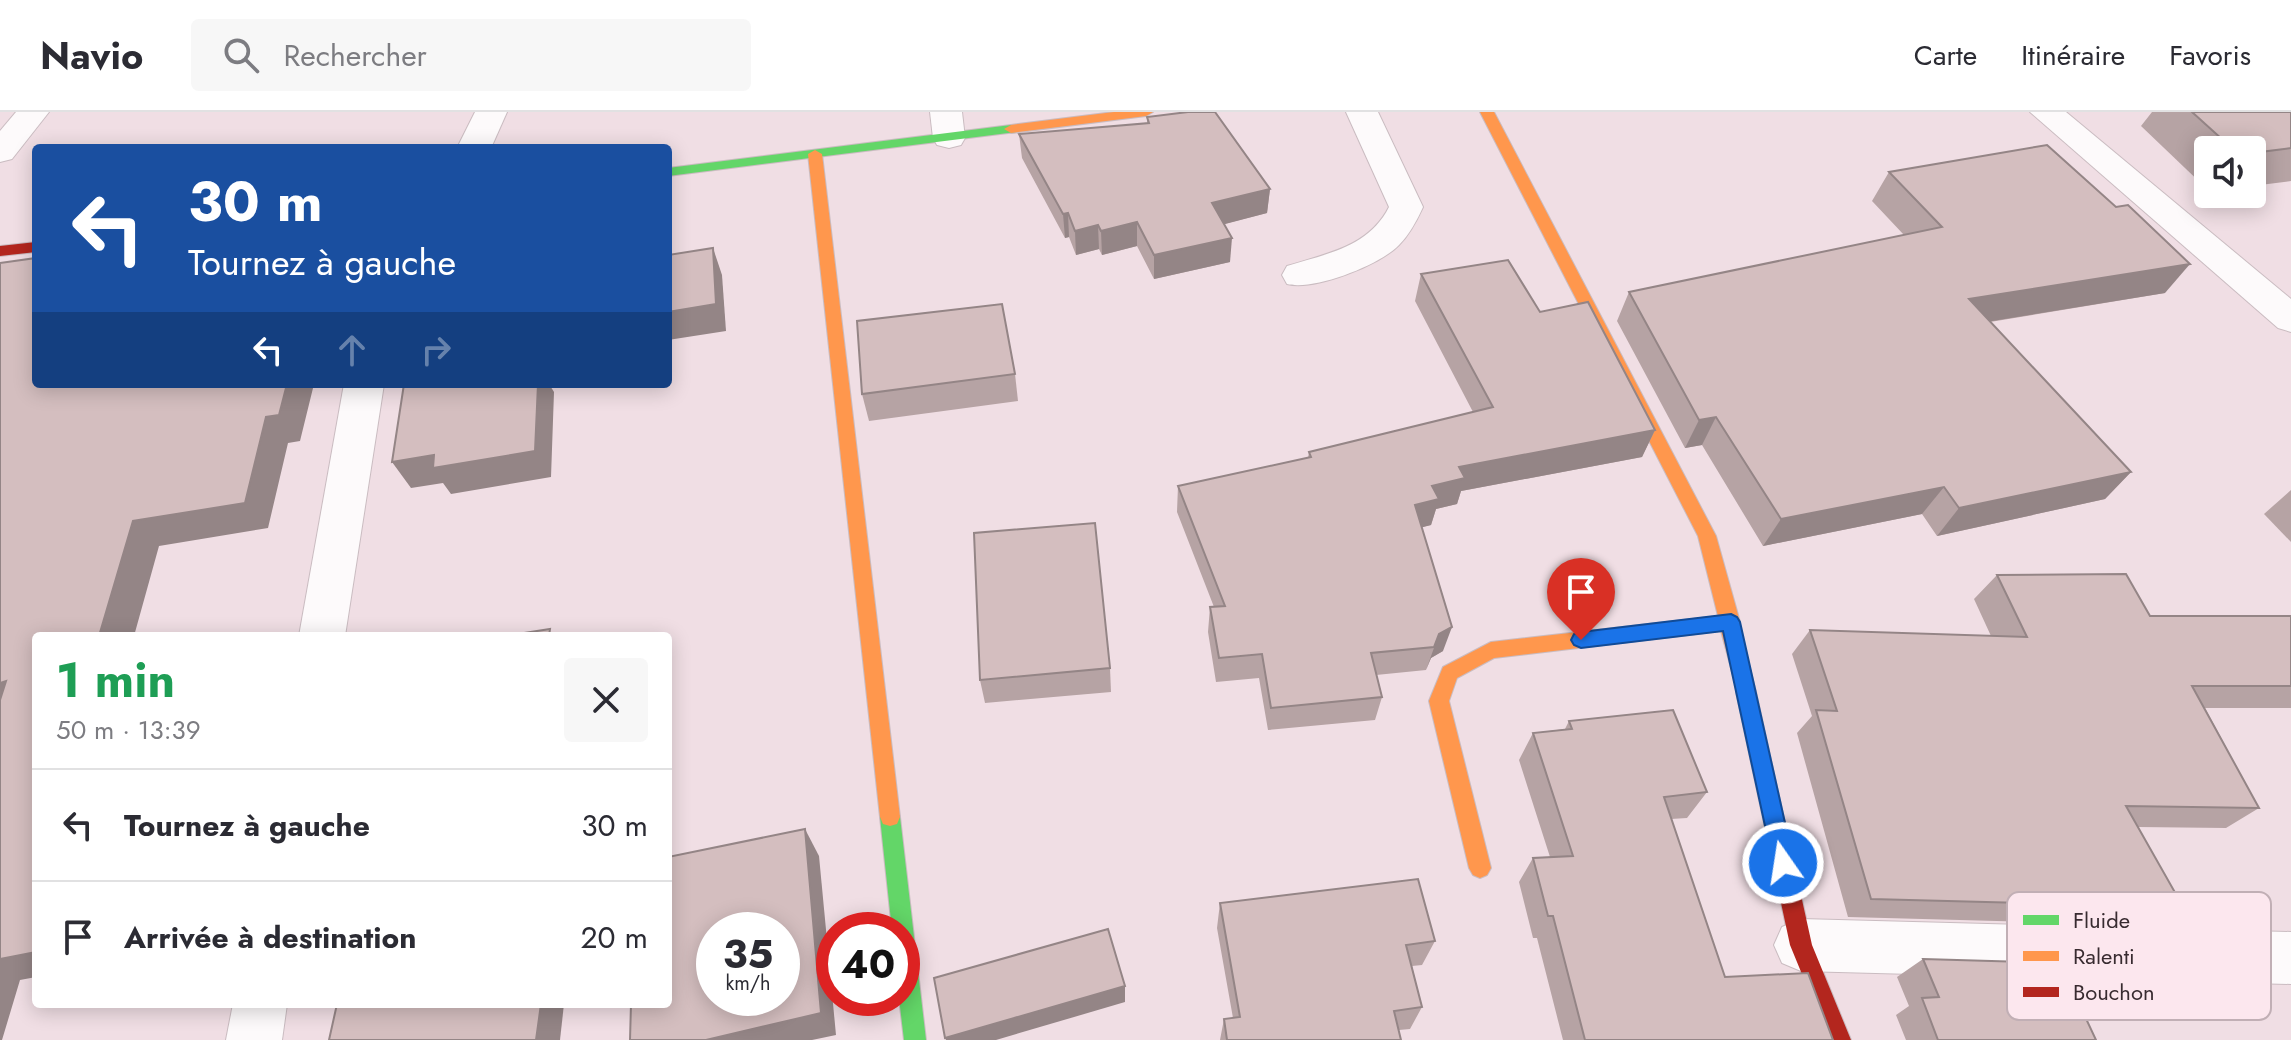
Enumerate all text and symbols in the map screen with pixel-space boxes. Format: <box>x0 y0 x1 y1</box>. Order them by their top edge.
search box <box>191 19 751 91</box>
text: Navio <box>40 28 143 83</box>
icon: search <box>219 33 263 77</box>
text: Rechercher <box>283 34 427 77</box>
text: Carte <box>1914 35 1977 76</box>
text: Itinéraire <box>2021 35 2125 76</box>
text: Favoris <box>2169 35 2251 76</box>
map controls <box>2194 136 2266 208</box>
button: sound <box>2194 136 2266 208</box>
text: 30 m <box>188 161 323 242</box>
icon: left <box>56 176 160 280</box>
text: Tournez à gauche <box>188 236 456 288</box>
icon: left <box>246 328 290 372</box>
icon: ahead <box>330 328 374 372</box>
icon: right <box>414 328 458 372</box>
pin <box>1547 558 1615 640</box>
icon: arrive <box>1559 570 1603 614</box>
text: 1 min <box>56 646 175 715</box>
button: close <box>564 658 648 742</box>
text: 50 m · 13:39 <box>56 711 201 749</box>
icon: left <box>56 803 100 847</box>
text: Tournez à gauche <box>124 804 370 847</box>
text: 30 m <box>581 804 648 847</box>
position arrow <box>1741 821 1825 905</box>
legend <box>2007 892 2271 1020</box>
text: Fluide <box>2073 904 2130 936</box>
speed limit sign: 40 <box>816 912 920 1016</box>
icon: arrive <box>56 915 100 959</box>
text: Arrivée à destination <box>124 916 416 959</box>
text: 20 m <box>581 916 648 959</box>
text: 35 <box>723 925 773 983</box>
text: Ralenti <box>2073 940 2135 972</box>
text: km/h <box>725 969 771 998</box>
text: Bouchon <box>2073 976 2154 1008</box>

